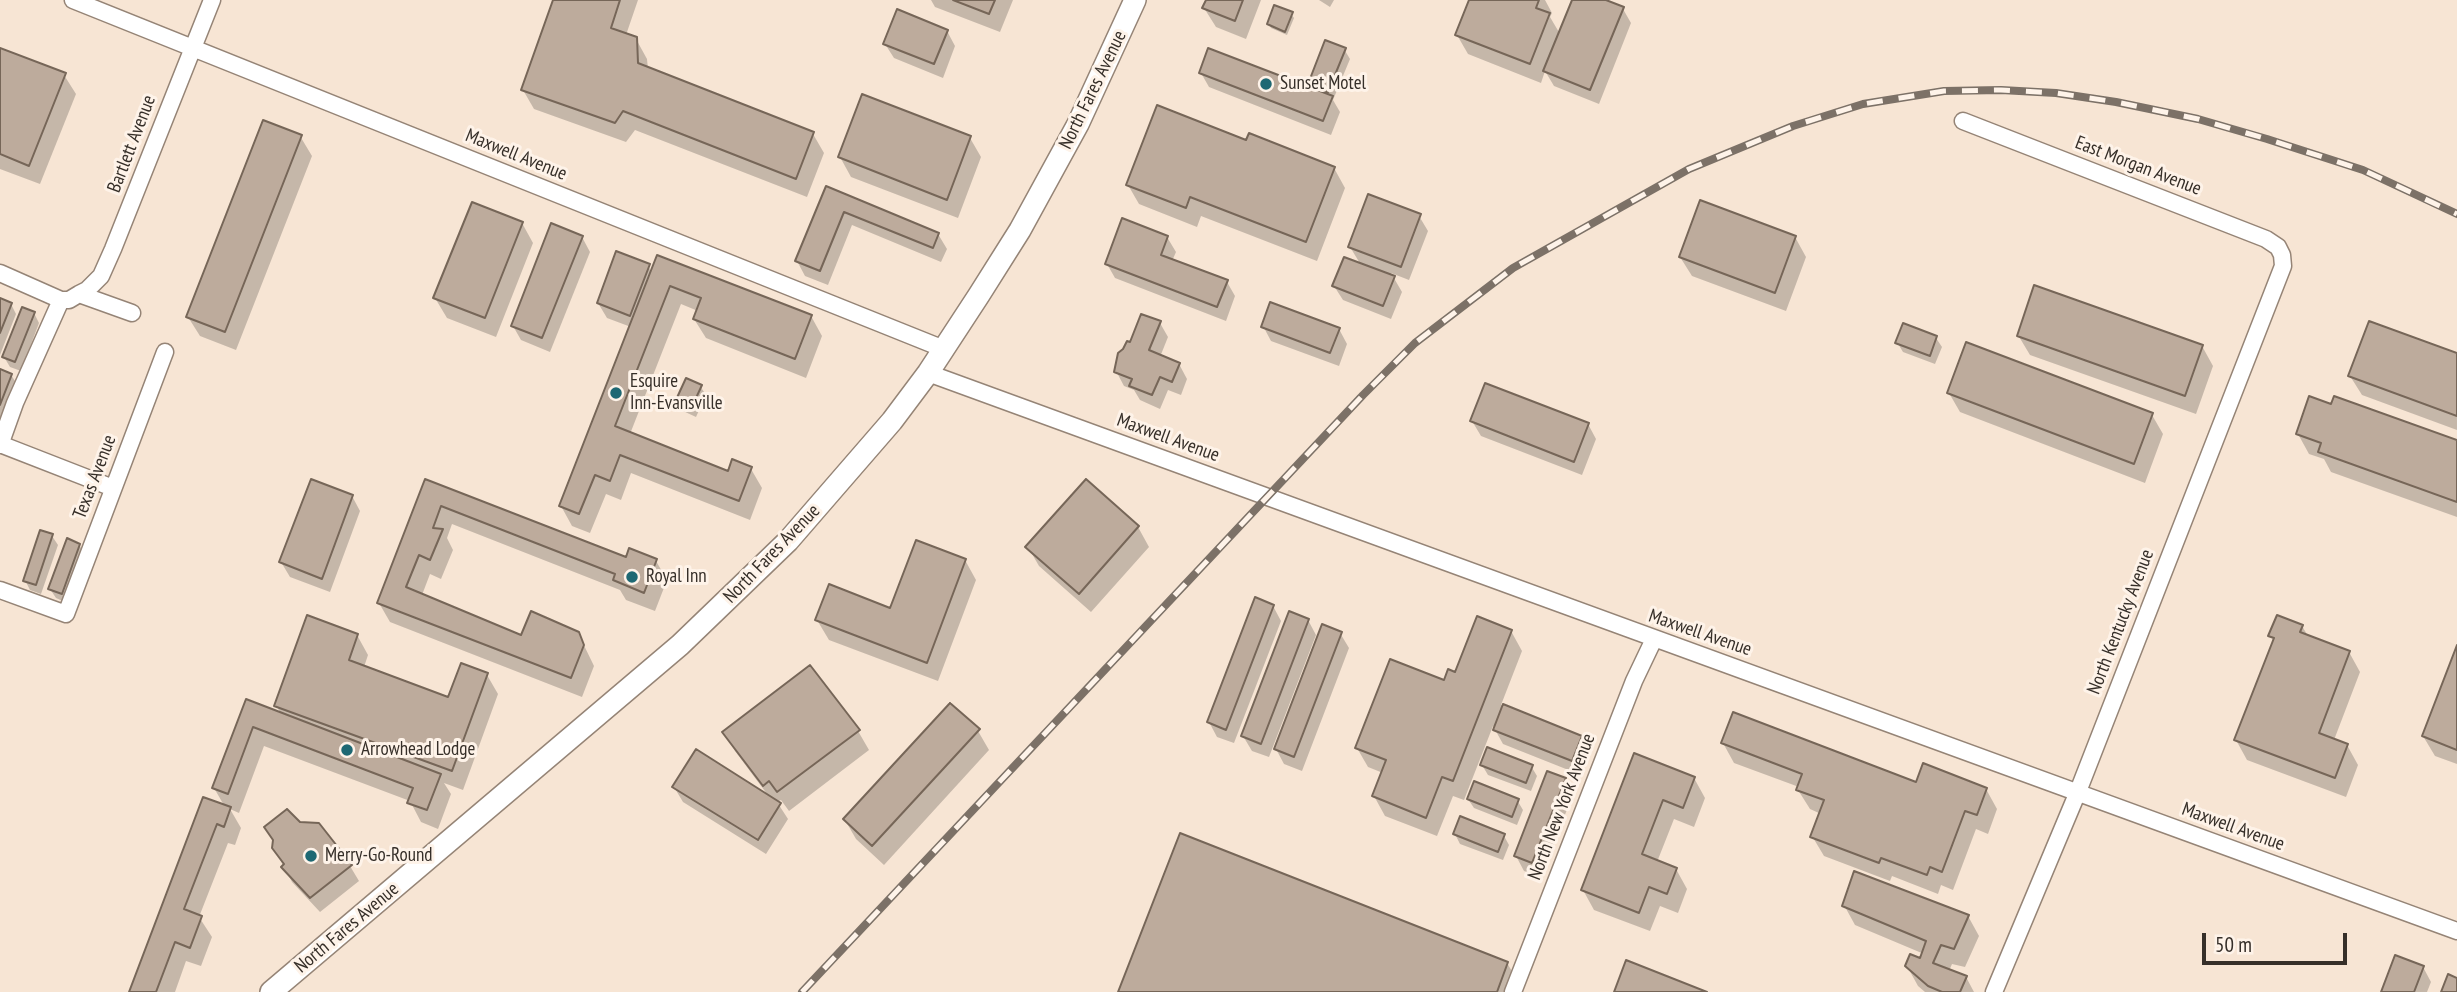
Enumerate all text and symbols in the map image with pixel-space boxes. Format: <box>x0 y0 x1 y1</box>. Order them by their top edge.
street label: North Fares Avenue <box>1055 27 1131 153</box>
place label: Sunset Motel <box>1280 73 1366 95</box>
marker: Sunset Motel <box>1258 76 1274 92</box>
street label: Bartlett Avenue <box>103 92 161 196</box>
street label: Maxwell Avenue <box>462 124 570 186</box>
street label: East Morgan Avenue <box>2072 131 2204 201</box>
place label: Esquire Inn-Evansville <box>630 371 723 415</box>
marker: Esquire Inn-Evansville <box>608 385 624 401</box>
street label: Maxwell Avenue <box>1114 409 1222 467</box>
street label: Texas Avenue <box>69 432 121 522</box>
street label: North Fares Avenue <box>719 500 825 608</box>
street label: North Kentucky Avenue <box>2083 546 2159 698</box>
place label: Royal Inn <box>646 566 707 588</box>
marker: Royal Inn <box>624 569 640 585</box>
street label: Maxwell Avenue <box>1646 605 1754 661</box>
street label: North New York Avenue <box>1524 731 1600 883</box>
place label: Arrowhead Lodge <box>361 739 475 761</box>
marker: Arrowhead Lodge <box>339 742 355 758</box>
street label: Maxwell Avenue <box>2179 798 2287 856</box>
place label: Merry-Go-Round <box>325 845 433 867</box>
marker: Merry-Go-Round <box>303 848 319 864</box>
street label: North Fares Avenue <box>290 878 404 978</box>
scale bar <box>2205 918 2350 962</box>
text: 50 m <box>2215 931 2252 958</box>

